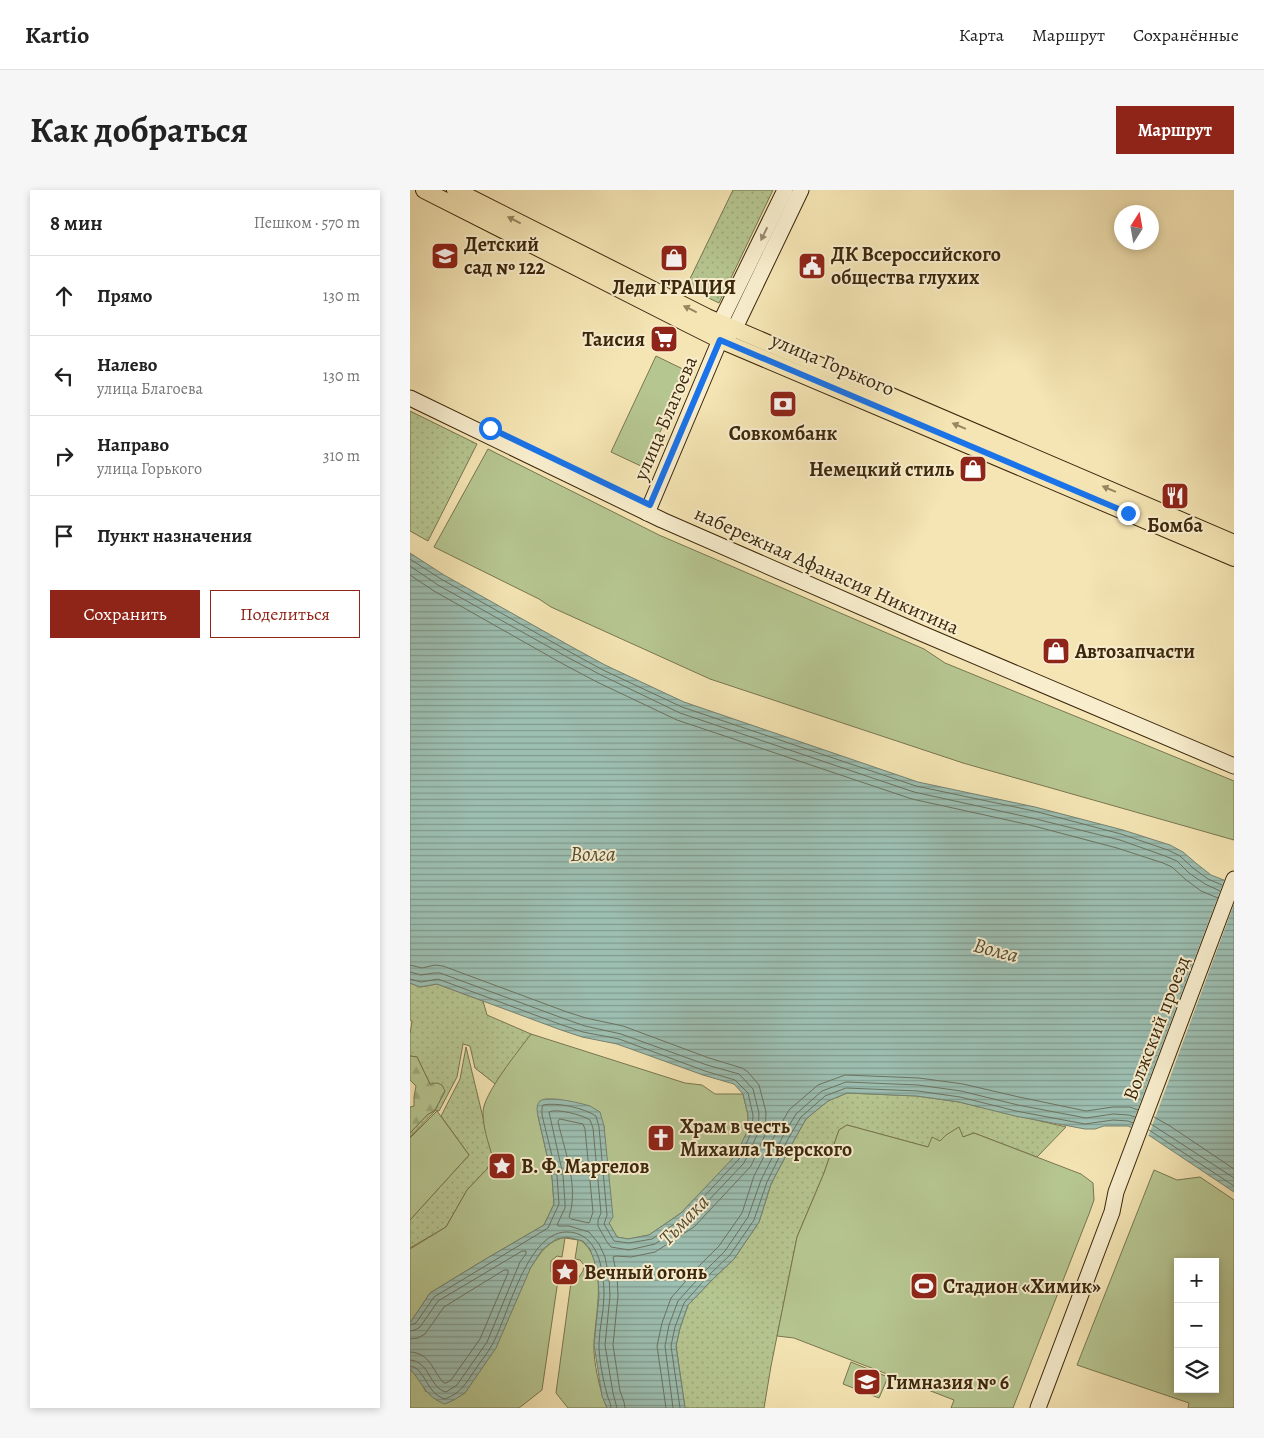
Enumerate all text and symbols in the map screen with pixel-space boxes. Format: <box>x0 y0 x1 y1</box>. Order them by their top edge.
text: Kartio <box>25 19 89 51</box>
text: Карта <box>959 23 1004 47</box>
text: Маршрут <box>1032 23 1105 47</box>
text: Сохранённые <box>1133 23 1239 47</box>
text: Как добраться <box>30 106 248 154</box>
button: Маршрут <box>1116 106 1234 154</box>
north arrow <box>1114 205 1159 250</box>
text: 8 мин <box>50 209 103 237</box>
text: Пешком · 570 m <box>254 212 360 234</box>
one-way arrow <box>506 216 521 224</box>
one-way arrow <box>759 227 767 241</box>
place label: Детский сад № 122 <box>464 231 546 281</box>
school or university icon: Детский сад № 122 <box>430 241 460 271</box>
place label: ДК Всероссийского общества глухих <box>831 241 1001 291</box>
shop icon: Леди ГРАЦИЯ <box>659 243 689 273</box>
public building icon: ДК Всероссийского общества глухих <box>797 251 827 281</box>
place label: Леди ГРАЦИЯ <box>612 274 736 301</box>
icon: ahead <box>50 282 78 310</box>
text: Прямо <box>97 283 152 309</box>
text: 130 m <box>323 285 360 307</box>
one-way arrow <box>682 305 697 313</box>
supermarket icon: Таисия <box>649 324 679 354</box>
place label: Таисия <box>582 326 645 353</box>
street label: улица Горького <box>766 326 899 403</box>
street label: улица Благоева <box>627 351 704 485</box>
text: Налево <box>97 352 157 378</box>
icon: left <box>50 362 78 390</box>
text: 130 m <box>323 365 360 387</box>
text: улица Благоева <box>97 378 203 400</box>
bank icon: Совкомбанк <box>768 389 798 419</box>
route start <box>479 417 502 440</box>
place label: Совкомбанк <box>729 420 837 447</box>
one-way arrow <box>952 421 966 429</box>
text: Направо <box>97 432 169 458</box>
icon: right <box>50 442 78 470</box>
text: 310 m <box>323 445 360 467</box>
shop icon: Немецкий стиль <box>958 454 988 484</box>
place label: Немецкий стиль <box>809 456 954 483</box>
text: улица Горького <box>97 458 202 480</box>
restaurant icon: Бомба <box>1160 481 1190 511</box>
one-way arrow <box>1102 485 1116 493</box>
street label: набережная Афанасия Никитина <box>690 500 964 641</box>
route end <box>1117 502 1140 525</box>
place label: Бомба <box>1147 512 1204 539</box>
icon: arrive <box>50 522 78 550</box>
text: Пункт назначения <box>97 523 252 549</box>
button: Сохранить <box>50 590 200 638</box>
button: Поделиться <box>210 590 360 638</box>
shop icon: Автозапчасти <box>1041 636 1071 666</box>
place label: Автозапчасти <box>1074 638 1195 665</box>
water label: Волга <box>570 840 616 868</box>
water label: Волга <box>970 931 1022 969</box>
street label: Волжский проезд <box>1117 952 1196 1104</box>
place label: Храм в честь Михаила Тверского <box>680 1113 852 1163</box>
church icon: Храм в честь Михаила Тверского <box>646 1123 676 1153</box>
place icon: В. Ф. Маргелов <box>487 1151 517 1181</box>
place label: В. Ф. Маргелов <box>521 1153 649 1180</box>
water label: Тьмака <box>653 1188 715 1252</box>
place icon: Вечный огонь <box>550 1257 580 1287</box>
map controls <box>1174 1258 1219 1393</box>
button: + <box>1174 1258 1219 1303</box>
place label: Вечный огонь <box>584 1259 707 1286</box>
sports icon: Стадион «Химик» <box>909 1271 939 1301</box>
place label: Стадион «Химик» <box>943 1273 1101 1300</box>
button: − <box>1174 1303 1219 1348</box>
button: layers <box>1174 1348 1219 1393</box>
school or university icon: Гимназия № 6 <box>852 1367 882 1397</box>
place label: Гимназия № 6 <box>886 1369 1009 1396</box>

